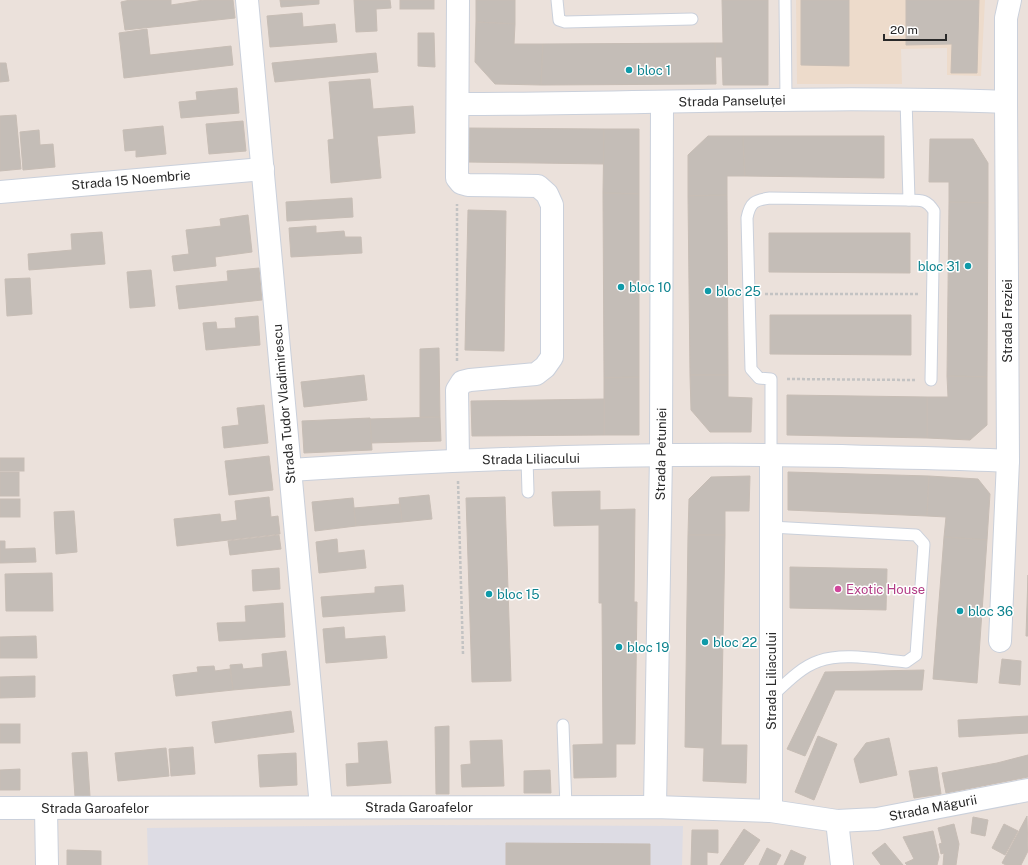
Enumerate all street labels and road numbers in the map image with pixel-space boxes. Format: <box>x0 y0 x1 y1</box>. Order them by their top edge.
street label: Strada Panseluței <box>678 93 786 109</box>
street label: Strada 15 Noembrie <box>71 167 191 193</box>
street label: Strada Freziei <box>1000 279 1015 363</box>
street label: Strada Tudor Vladimirescu <box>270 324 298 484</box>
street label: Strada Petuniei <box>653 407 669 501</box>
street label: Strada Liliacului <box>482 451 580 467</box>
street label: Strada Liliacului <box>764 632 779 730</box>
street label: Strada Măgurii <box>888 792 978 824</box>
street label: Strada Garoafelor <box>365 800 473 815</box>
street label: Strada Garoafelor <box>41 801 149 816</box>

